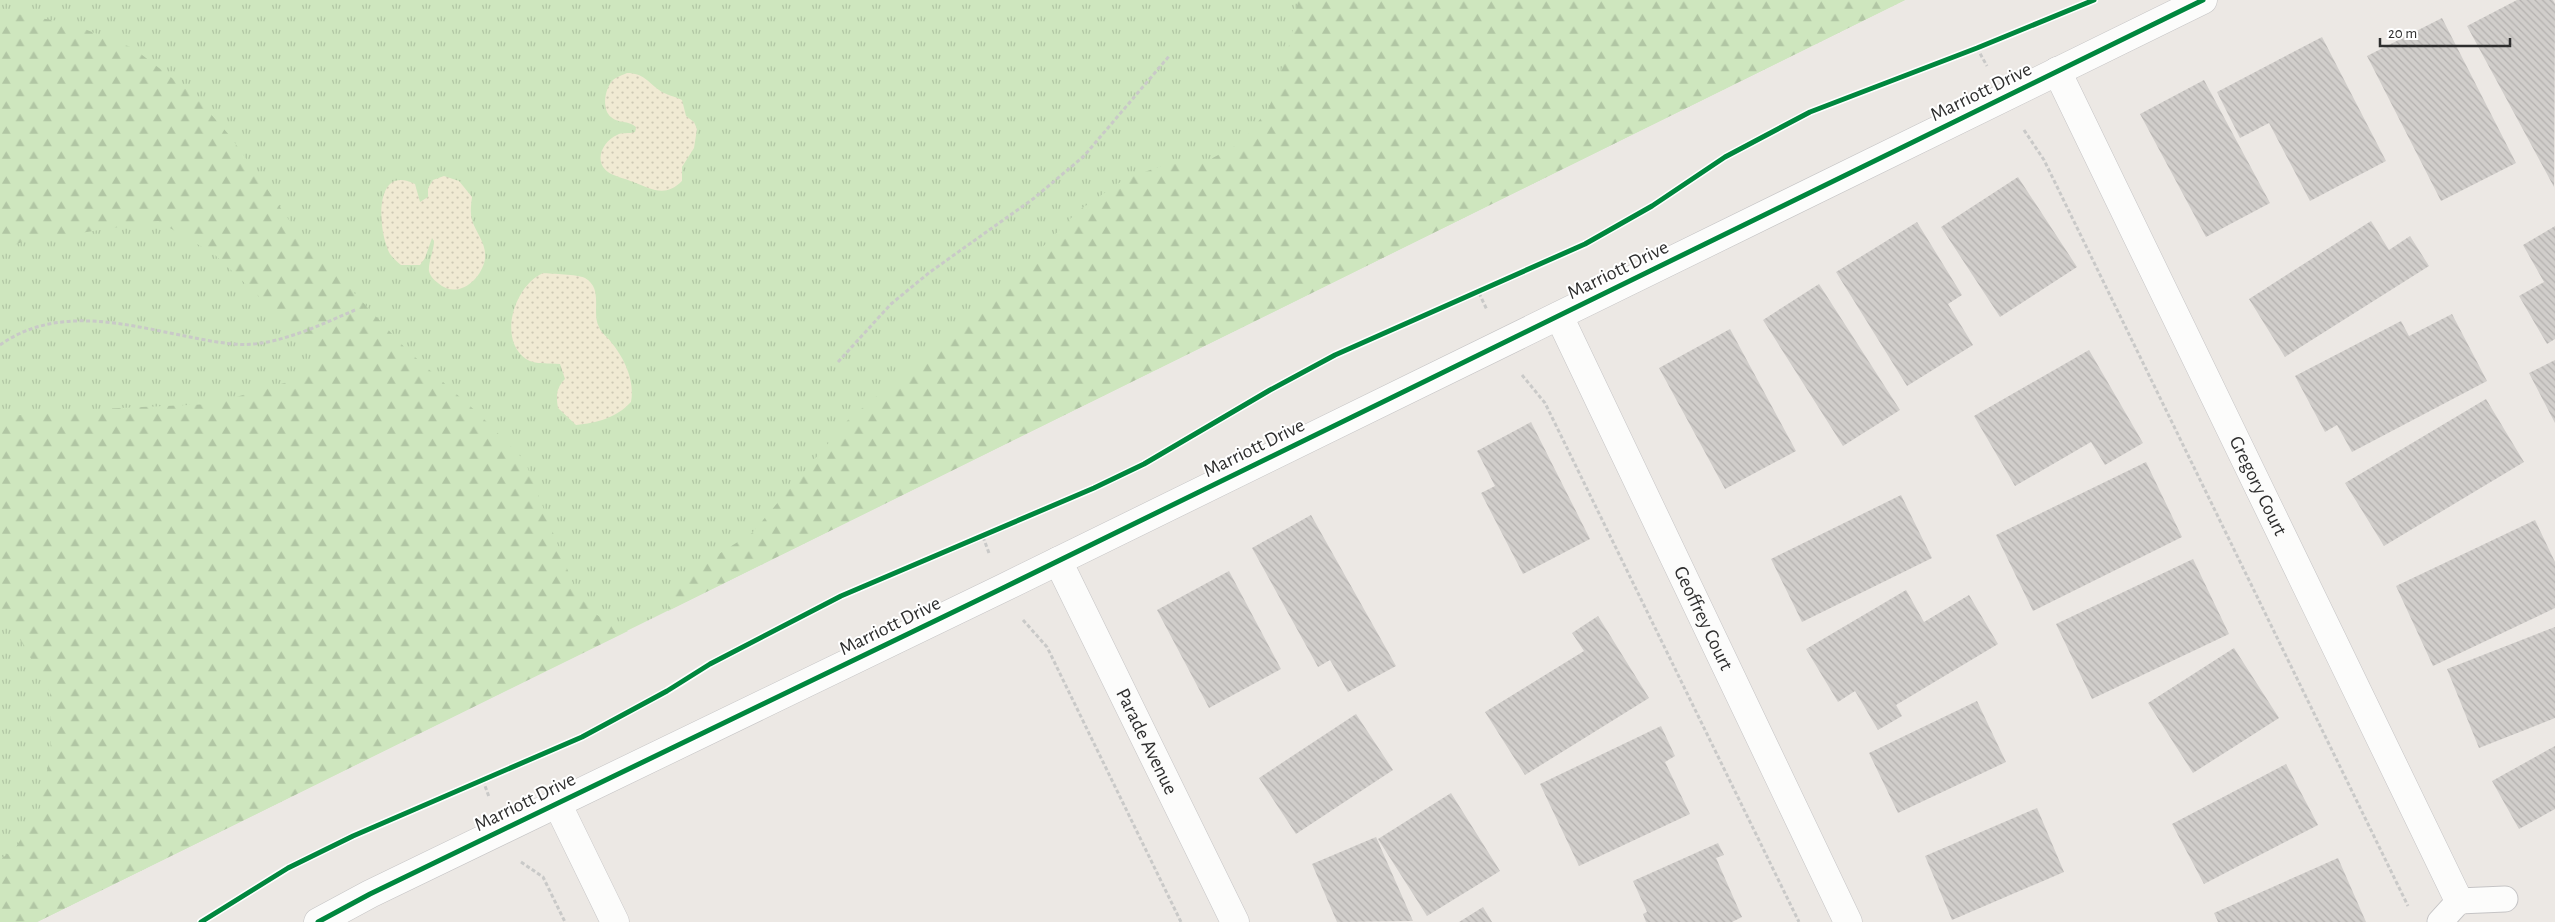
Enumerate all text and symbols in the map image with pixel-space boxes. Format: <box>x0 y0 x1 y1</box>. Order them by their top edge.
scale bar <box>2380 15 2510 47</box>
text: 20 m <box>2388 26 2417 41</box>
street label: Marriott Drive <box>1927 59 2035 125</box>
street label: Marriott Drive <box>1564 237 1672 303</box>
street label: Marriott Drive <box>1200 415 1308 481</box>
street label: Gregory Court <box>2225 433 2291 539</box>
street label: Geoffrey Court <box>1670 563 1737 674</box>
street label: Marriott Drive <box>836 593 944 659</box>
street label: Parade Avenue <box>1112 685 1181 798</box>
street label: Marriott Drive <box>471 769 579 835</box>

